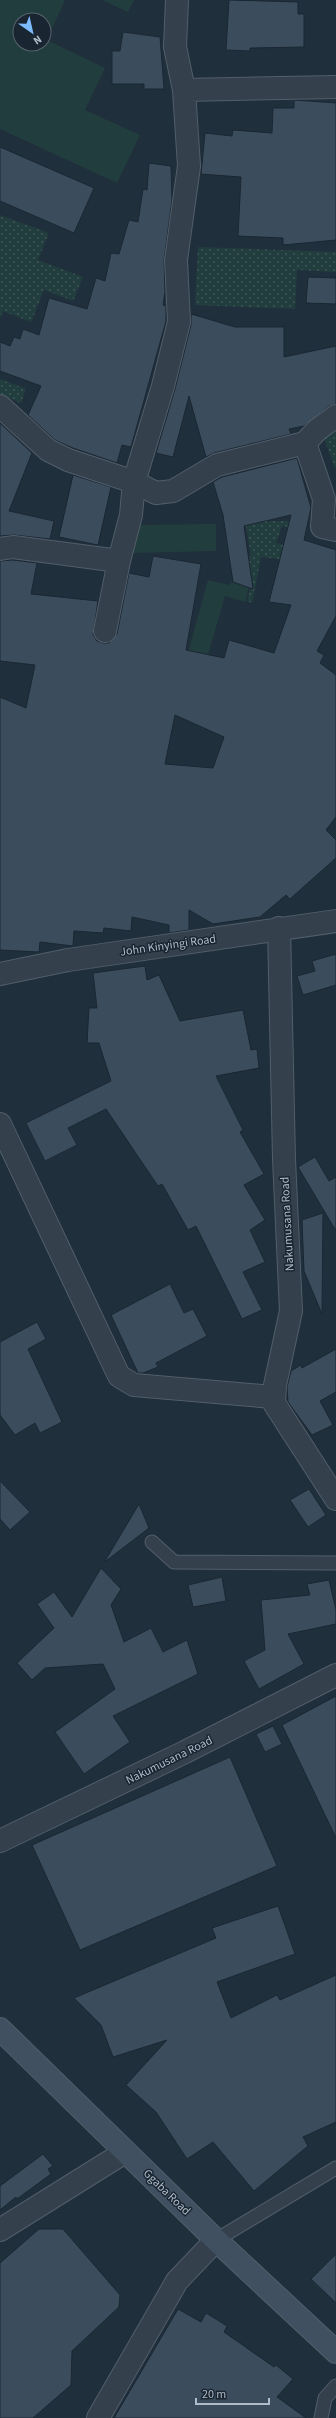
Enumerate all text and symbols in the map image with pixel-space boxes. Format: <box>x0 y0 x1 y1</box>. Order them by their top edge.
north arrow <box>12 12 52 52</box>
text: N <box>30 32 45 48</box>
street label: John Kinyingi Road <box>119 930 217 961</box>
street label: Nakumusana Road <box>277 1176 298 1272</box>
street label: Nakumusana Road <box>123 1732 215 1789</box>
street label: Ggaba Road <box>139 2165 194 2219</box>
scale bar <box>196 2380 269 2406</box>
text: 20 m <box>202 2386 226 2403</box>

